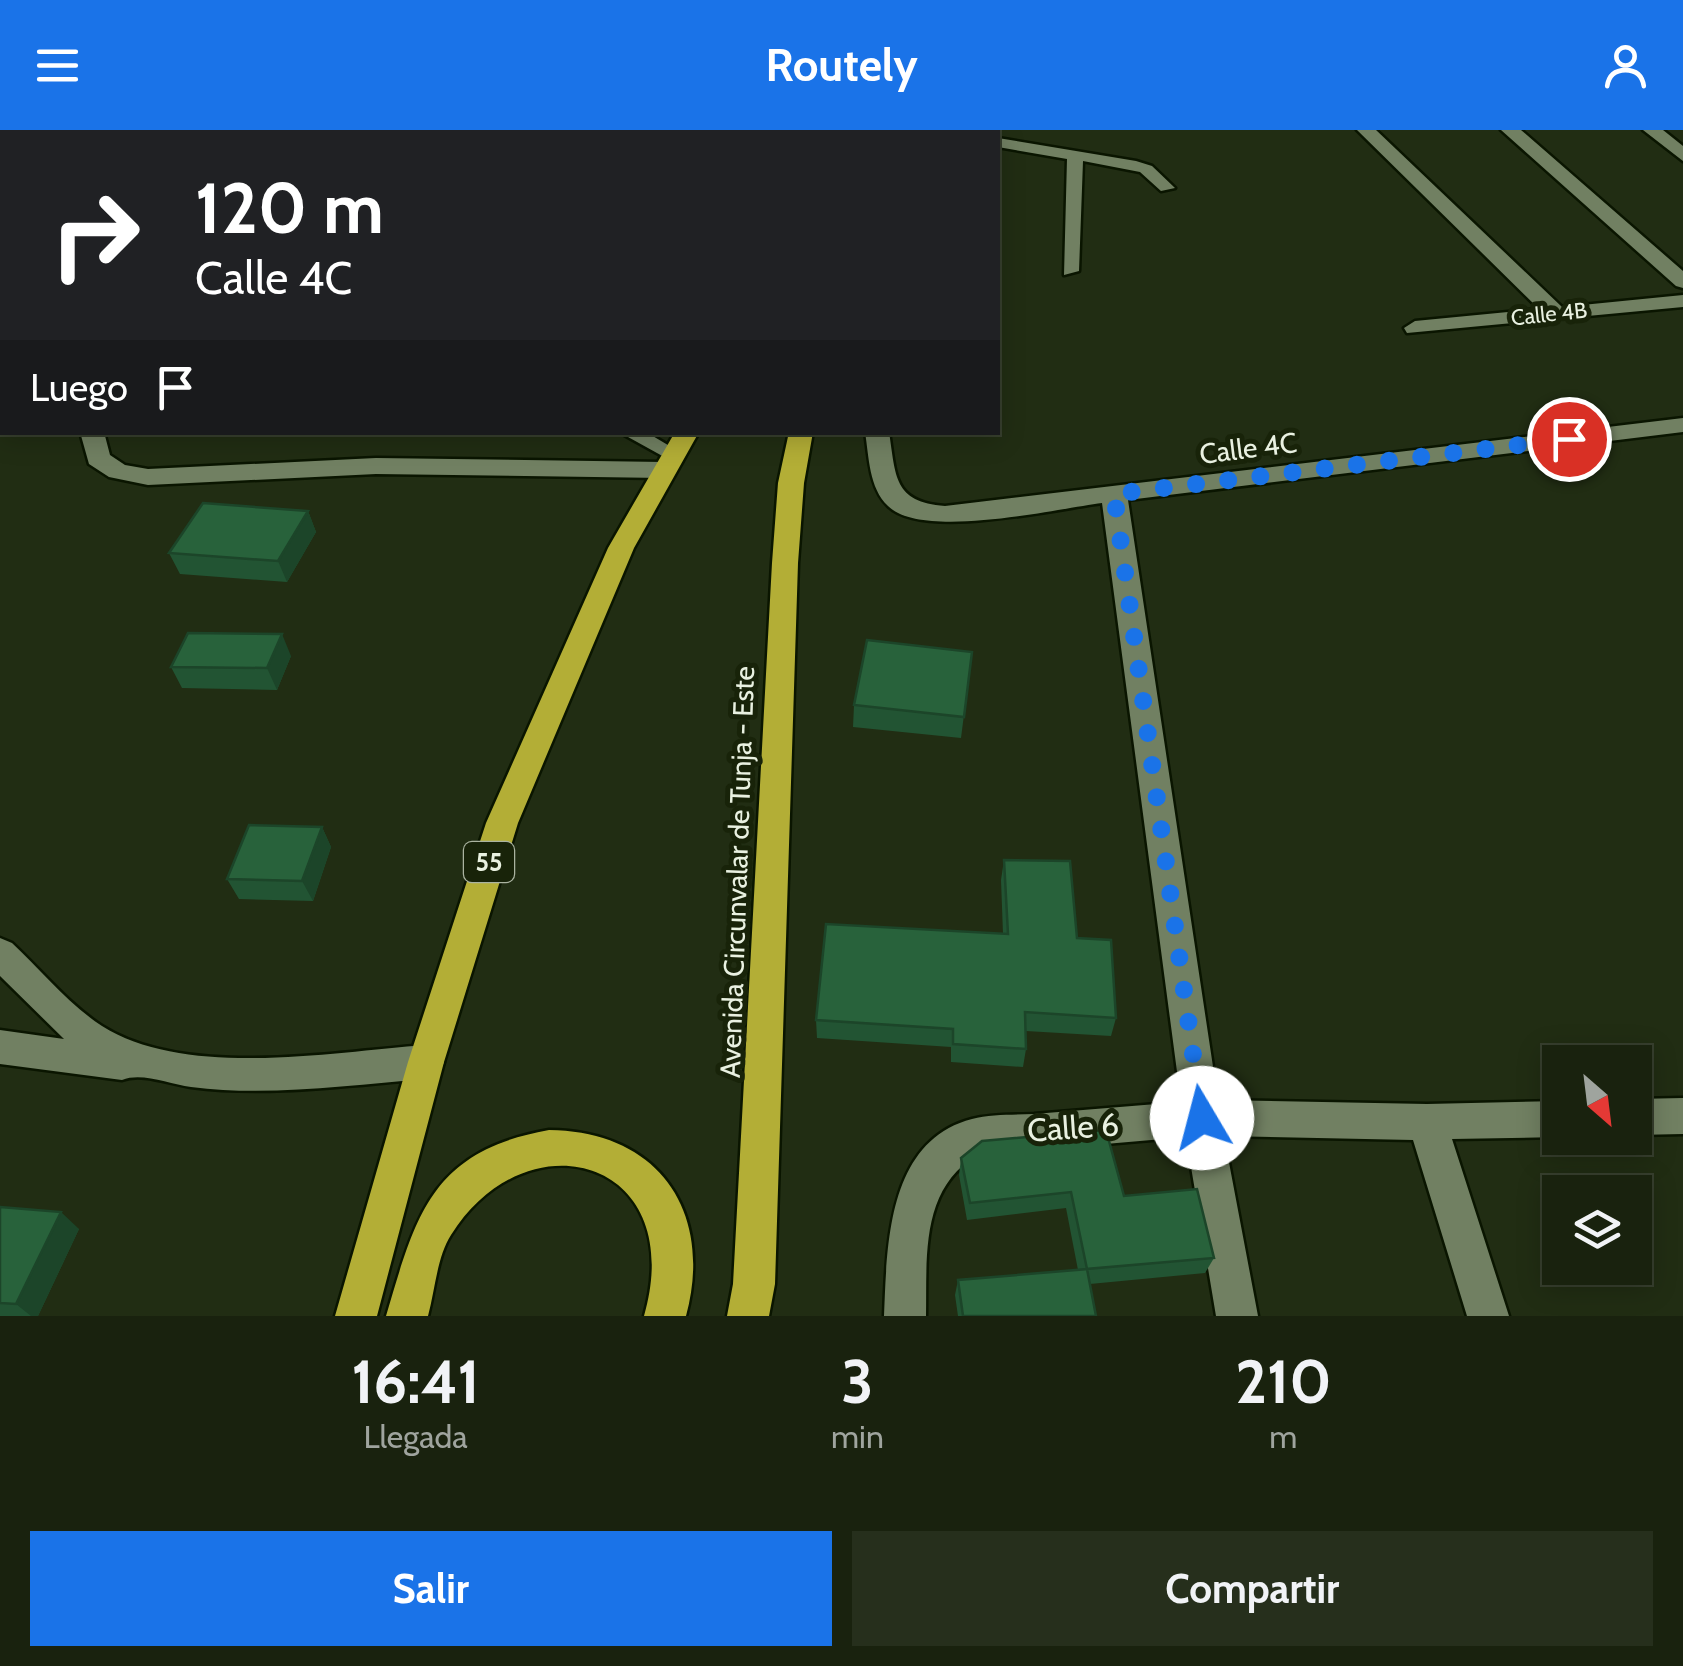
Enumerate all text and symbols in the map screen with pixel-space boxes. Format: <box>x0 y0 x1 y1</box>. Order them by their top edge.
icon: menu <box>30 38 85 93</box>
text: Routely <box>765 38 918 92</box>
icon: person <box>1598 38 1653 93</box>
text: 120 m <box>195 165 384 251</box>
icon: right <box>30 170 160 300</box>
text: Calle 4C <box>195 251 352 305</box>
street label: Calle 4B <box>1510 297 1588 331</box>
icon: arrive <box>148 360 203 415</box>
text: Luego <box>30 364 128 411</box>
pin <box>1527 397 1612 482</box>
icon: arrive <box>1542 412 1597 467</box>
street label: Calle 4C <box>1197 425 1299 471</box>
street label: Avenida Circunvalar de Tunja - Este <box>713 666 761 1078</box>
road number: 55 <box>464 842 514 882</box>
north arrow <box>1542 1045 1652 1155</box>
map controls <box>1542 1045 1652 1285</box>
position arrow <box>1150 1066 1254 1170</box>
street label: Calle 6 <box>1026 1104 1120 1150</box>
button: layers <box>1542 1175 1652 1285</box>
text: 16:41 <box>351 1345 480 1418</box>
text: 3 <box>841 1345 874 1418</box>
text: 210 <box>1235 1345 1332 1418</box>
text: Llegada <box>363 1417 468 1456</box>
text: min <box>831 1417 884 1456</box>
text: m <box>1269 1417 1297 1456</box>
button: Salir <box>30 1531 832 1646</box>
button: Compartir <box>852 1531 1653 1646</box>

